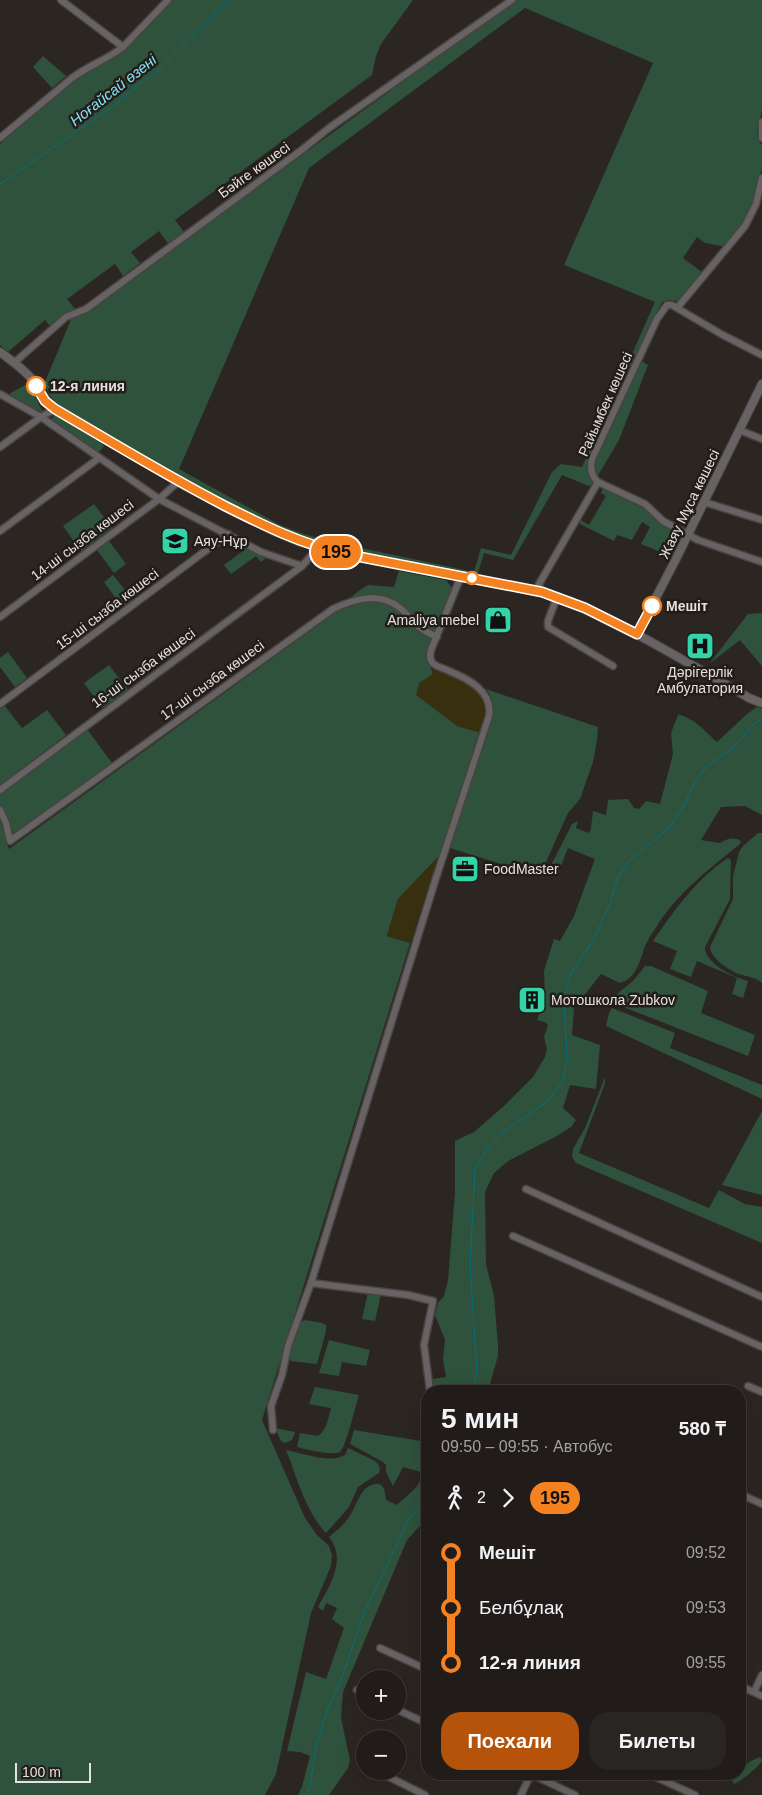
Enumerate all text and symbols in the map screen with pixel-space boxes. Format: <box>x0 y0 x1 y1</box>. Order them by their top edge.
water label: Ноғайсай өзені <box>66 51 160 129</box>
street label: Бәйге көшесі <box>215 139 293 201</box>
street label: Райымбек көшесі <box>575 349 635 459</box>
marker: 12-я линия <box>26 376 46 396</box>
place label: 12-я линия <box>50 378 125 394</box>
street label: Жаяу Мұса көшесі <box>656 447 722 561</box>
street label: 14-ші сызба көшесі <box>28 496 136 584</box>
school or university icon: Аяу-Нұр <box>160 526 190 556</box>
place label: Аяу-Нұр <box>194 533 248 549</box>
line badge: 195 <box>307 536 365 568</box>
text: 195 <box>321 542 351 562</box>
street label: 15-ші сызба көшесі <box>53 565 161 653</box>
unlabelled marker <box>465 571 479 585</box>
marker: Мешіт <box>642 596 662 616</box>
place label: Мешіт <box>666 598 708 614</box>
shop icon: Amaliya mebel <box>483 605 513 635</box>
place label: Amaliya mebel <box>387 612 479 628</box>
street label: 16-ші сызба көшесі <box>88 625 198 711</box>
hospital icon: Дәрігерлік Амбулатория <box>685 631 715 661</box>
street label: 17-ші сызба көшесі <box>157 637 267 723</box>
place label: Дәрігерлік Амбулатория <box>657 664 743 696</box>
office icon: FoodMaster <box>450 854 480 884</box>
place label: FoodMaster <box>484 861 559 877</box>
building icon: Мотошкола Zubkov <box>517 985 547 1015</box>
place label: Мотошкола Zubkov <box>551 992 675 1008</box>
text: 5 мин <box>441 1403 519 1434</box>
text: 580 ₸ <box>679 1418 726 1439</box>
text: 09:50 – 09:55 · Автобус <box>441 1438 613 1455</box>
icon: walk <box>441 1484 469 1512</box>
icon: forward <box>494 1484 522 1512</box>
text: 195 <box>540 1488 570 1508</box>
text: 2 <box>477 1489 486 1506</box>
text: Мешіт <box>479 1542 536 1563</box>
text: 09:52 <box>686 1544 726 1561</box>
text: Белбұлақ <box>479 1597 563 1618</box>
text: 09:53 <box>686 1599 726 1616</box>
text: 12-я линия <box>479 1652 581 1673</box>
text: 09:55 <box>686 1654 726 1671</box>
map controls <box>356 1670 406 1780</box>
button: + <box>356 1670 406 1720</box>
button: Поехали <box>441 1712 579 1770</box>
button: Билеты <box>589 1712 726 1770</box>
button: − <box>356 1730 406 1780</box>
scale bar <box>15 1760 91 1783</box>
text: 100 m <box>22 1764 61 1780</box>

